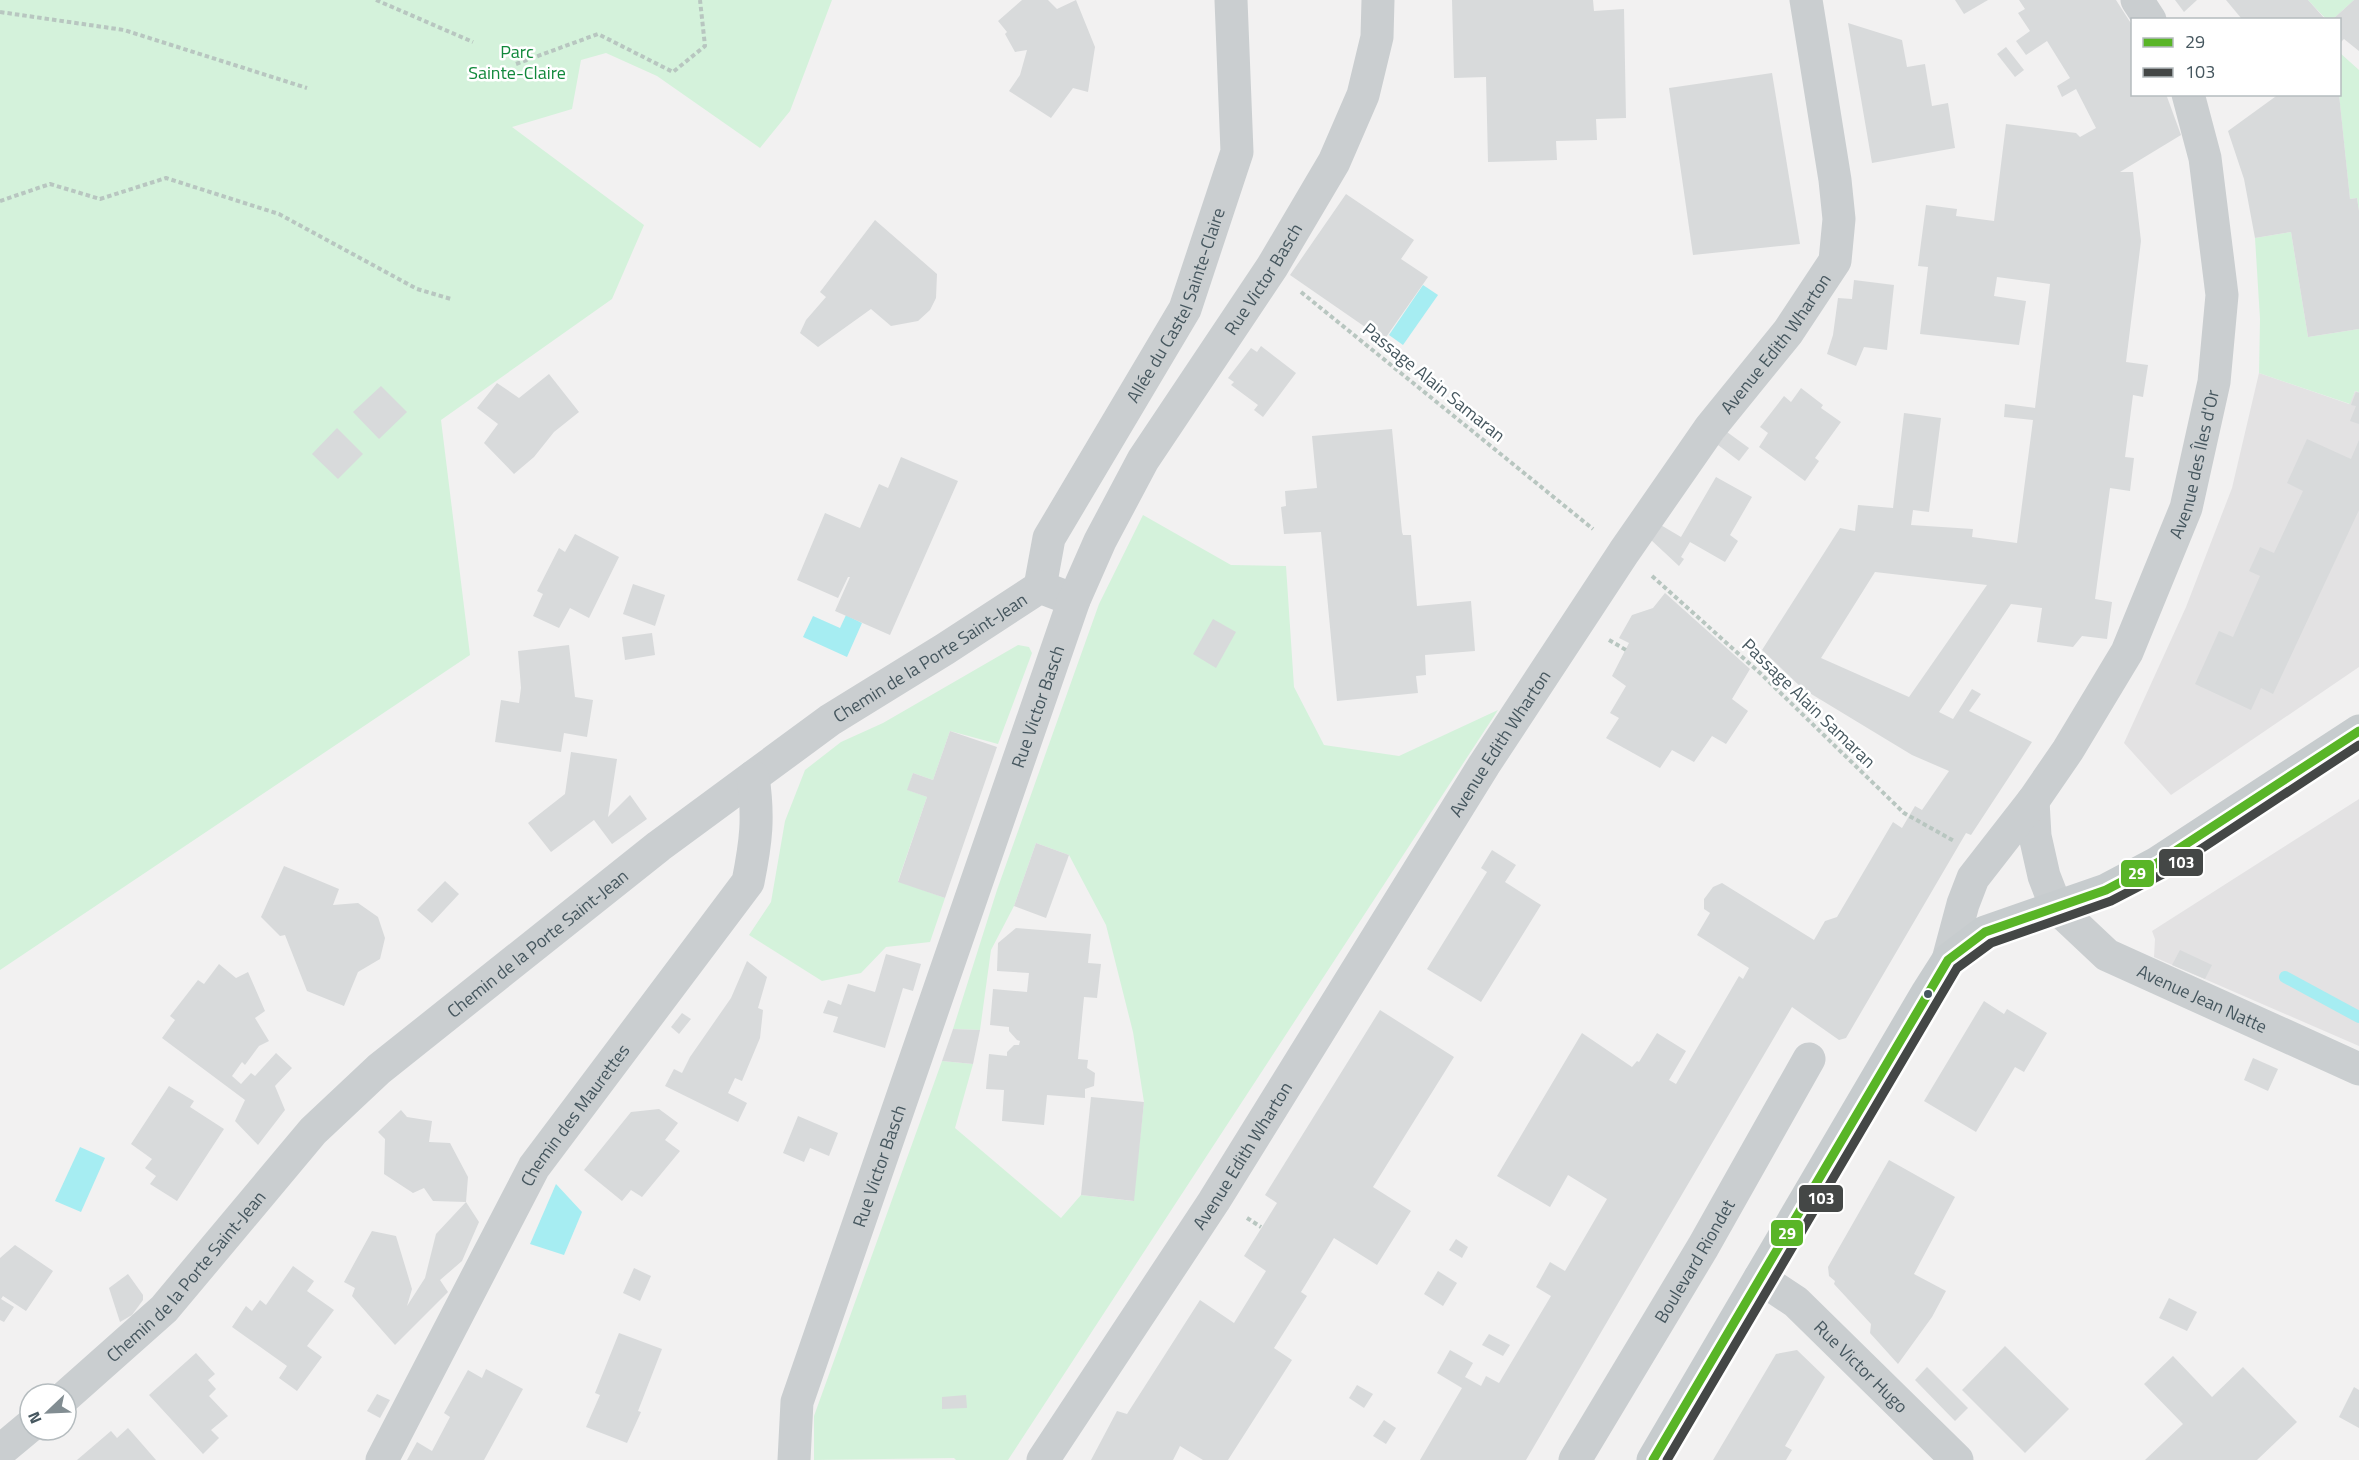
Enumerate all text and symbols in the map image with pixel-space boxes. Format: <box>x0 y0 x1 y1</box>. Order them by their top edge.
legend <box>2131 18 2341 96</box>
text: 29 <box>2185 28 2205 55</box>
park label: Parc Sainte-Claire <box>468 38 566 86</box>
text: 103 <box>2185 58 2215 85</box>
street label: Allée du Castel Sainte-Claire <box>1119 204 1231 408</box>
street label: Rue Victor Basch <box>1217 218 1309 340</box>
street label: Avenue Edith Wharton <box>1713 268 1837 419</box>
street label: Passage Alain Samaran <box>1357 316 1511 448</box>
street label: Avenue des Îles d'Or <box>2162 387 2225 542</box>
street label: Chemin de la Porte Saint-Jean <box>827 586 1032 729</box>
street label: Passage Alain Samaran <box>1736 632 1882 774</box>
street label: Rue Victor Basch <box>1004 641 1071 771</box>
street label: Avenue Edith Wharton <box>1442 664 1557 822</box>
line badge: 103 <box>2158 848 2204 877</box>
text: 103 <box>2168 850 2194 874</box>
line badge: 29 <box>2120 859 2155 888</box>
text: 29 <box>2128 861 2146 885</box>
street label: Chemin de la Porte Saint-Jean <box>441 862 634 1024</box>
street label: Avenue Jean Natte <box>2133 957 2272 1039</box>
unlabelled marker <box>1922 988 1934 1000</box>
street label: Chemin des Maurettes <box>513 1038 636 1191</box>
street label: Avenue Edith Wharton <box>1185 1076 1298 1235</box>
street label: Rue Victor Basch <box>845 1101 912 1231</box>
street label: Chemin de la Porte Saint-Jean <box>100 1184 272 1368</box>
line badge: 103 <box>1798 1184 1844 1213</box>
text: 103 <box>1808 1186 1834 1210</box>
street label: Boulevard Riondet <box>1647 1193 1741 1328</box>
line badge: 29 <box>1770 1219 1804 1247</box>
text: 29 <box>1778 1221 1796 1245</box>
street label: Rue Victor Hugo <box>1808 1314 1915 1419</box>
north arrow <box>18 1382 78 1442</box>
text: N <box>21 1408 47 1428</box>

